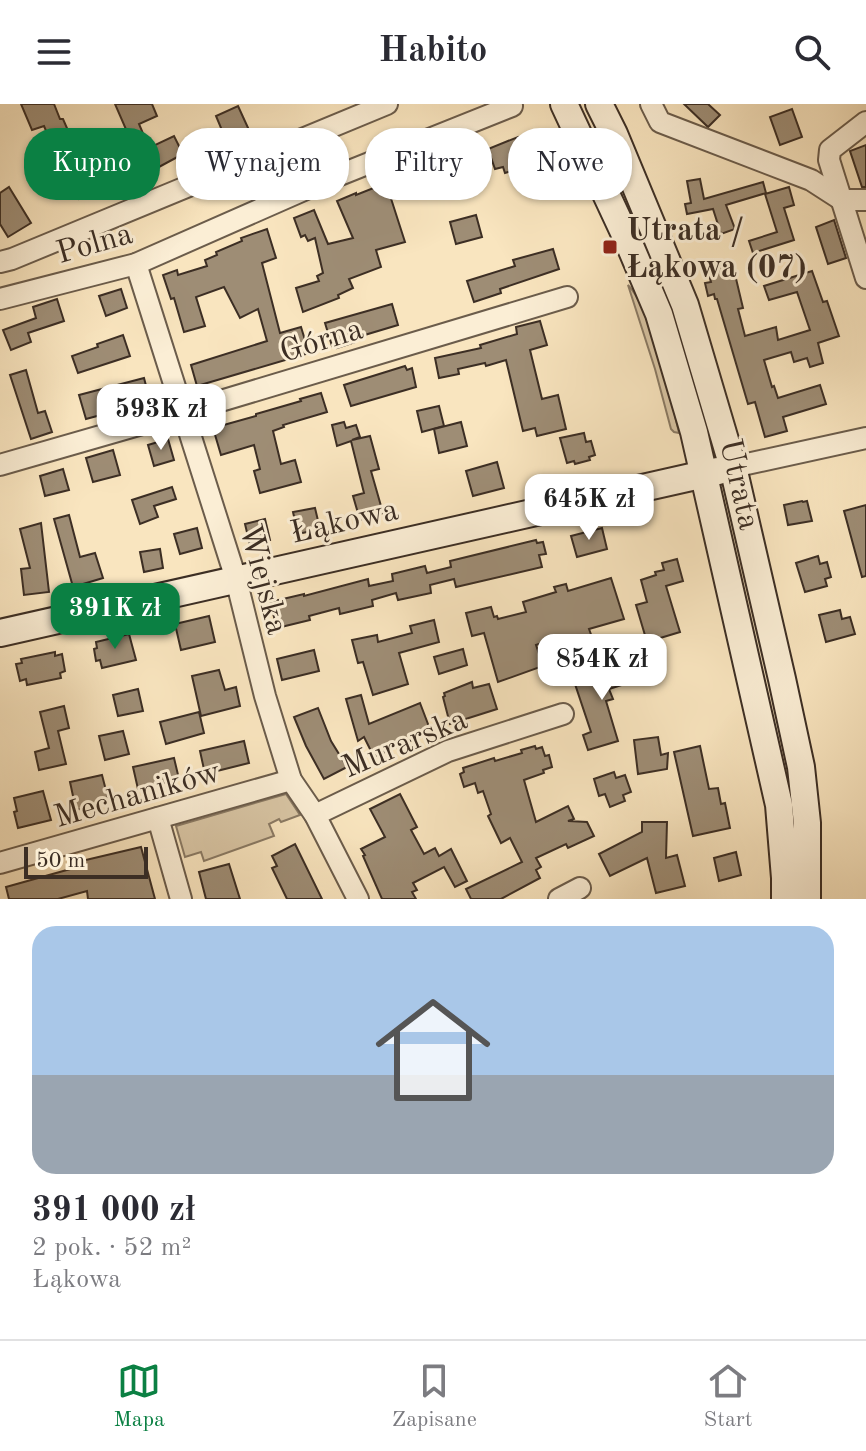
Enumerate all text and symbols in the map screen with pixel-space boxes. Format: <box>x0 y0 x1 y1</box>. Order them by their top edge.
icon: menu <box>32 30 76 74</box>
icon: search <box>790 30 834 74</box>
text: Habito <box>379 34 487 70</box>
chip: Kupno <box>24 128 160 200</box>
chip: Wynajem <box>176 128 349 200</box>
chip: Filtry <box>365 128 492 200</box>
chip: Nowe <box>508 128 632 200</box>
place label: Utrata / Łąkowa (07) <box>626 216 807 285</box>
street label: Polna <box>53 219 137 271</box>
marker: Utrata / Łąkowa (07) <box>601 238 619 256</box>
street label: Górna <box>276 314 367 370</box>
pin: 593K zł <box>87 384 235 452</box>
text: 593K zł <box>115 397 207 423</box>
street label: Utrata <box>712 436 764 533</box>
pin: 645K zł <box>515 474 663 542</box>
text: 645K zł <box>543 487 635 513</box>
street label: Łąkowa <box>288 495 402 551</box>
street label: Wiejska <box>232 521 292 639</box>
pin: 391K zł <box>41 583 189 651</box>
text: 391K zł <box>69 596 161 622</box>
pin: 854K zł <box>528 634 676 702</box>
text: 854K zł <box>556 647 648 673</box>
street label: Murarska <box>338 704 472 785</box>
street label: Mechaników <box>51 757 225 835</box>
scale bar <box>24 843 148 879</box>
text: 50 m <box>36 850 85 872</box>
icon: home <box>361 978 505 1122</box>
text: 391 000 zł <box>32 1194 195 1228</box>
text: 2 pok. · 52 m² <box>32 1235 191 1261</box>
text: Łąkowa <box>32 1267 121 1293</box>
tab: Mapa <box>113 1359 165 1434</box>
tab: Zapisane <box>392 1359 477 1434</box>
tab: Start <box>704 1359 753 1434</box>

